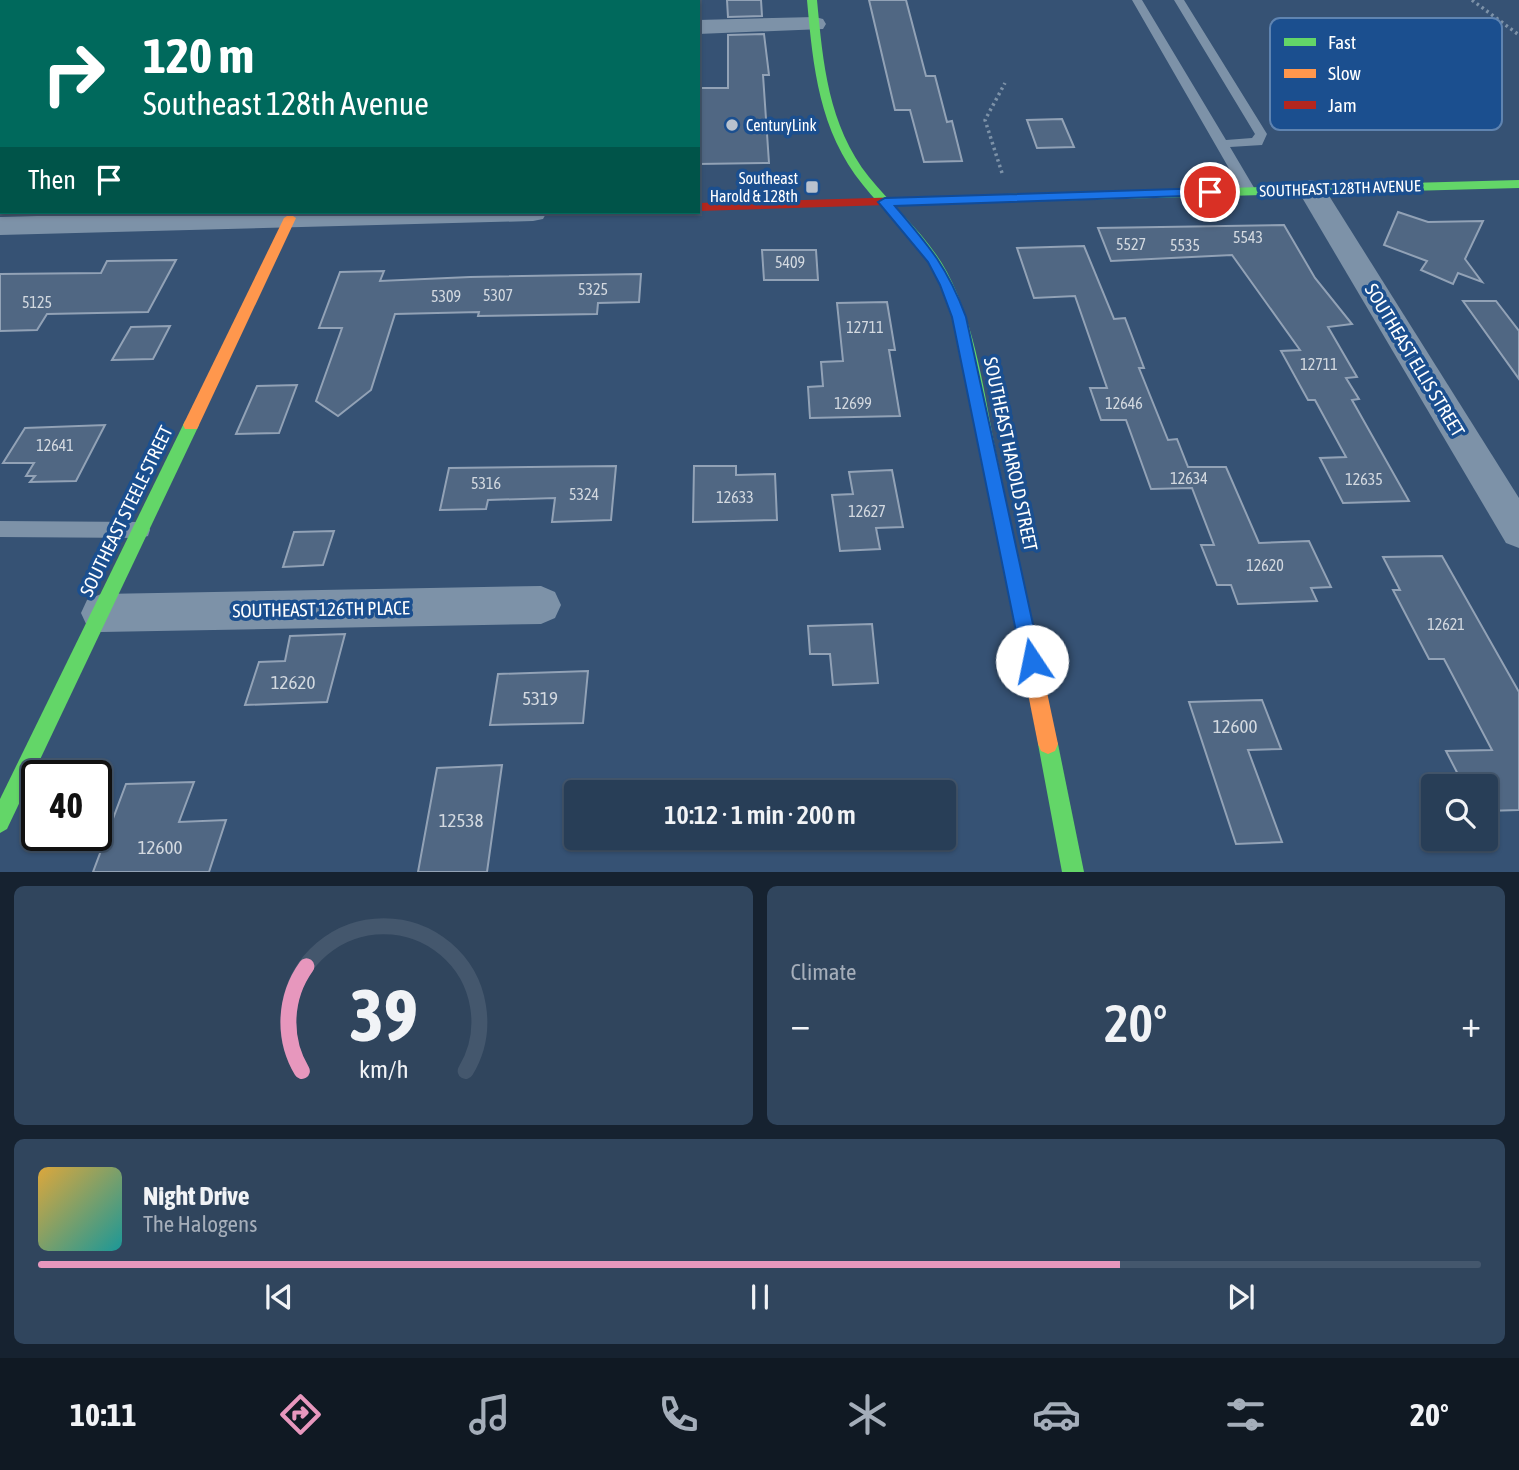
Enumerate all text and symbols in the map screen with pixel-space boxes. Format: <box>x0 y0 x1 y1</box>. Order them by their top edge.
legend <box>1270 18 1502 130</box>
text: 120 m <box>143 27 254 83</box>
icon: right <box>28 28 119 119</box>
text: Fast <box>1328 31 1356 53</box>
text: Slow <box>1328 62 1362 84</box>
text: Southeast 128th Avenue <box>143 85 429 122</box>
text: Jam <box>1328 94 1357 116</box>
place label: CenturyLink <box>746 116 817 135</box>
marker: CenturyLink <box>724 117 740 133</box>
icon: arrive <box>90 161 128 199</box>
pin <box>1180 162 1240 222</box>
text: Then <box>28 165 76 195</box>
place label: Southeast Harold & 128th <box>710 169 798 205</box>
icon: arrive <box>1191 173 1229 211</box>
street label: SOUTHEAST 128TH AVENUE <box>1259 176 1421 200</box>
marker: Southeast Harold & 128th <box>804 179 820 195</box>
house number: 5543 <box>1233 228 1263 246</box>
house number: 5527 <box>1116 235 1146 253</box>
house number: 5535 <box>1170 236 1200 254</box>
house number: 5409 <box>775 253 805 271</box>
house number: 5325 <box>578 280 608 298</box>
street label: SOUTHEAST ELLIS STREET <box>1361 280 1470 441</box>
house number: 5307 <box>483 286 513 304</box>
house number: 5309 <box>431 287 461 305</box>
house number: 5125 <box>22 293 52 311</box>
house number: 12711 <box>846 318 884 336</box>
street label: SOUTHEAST HAROLD STREET <box>980 355 1042 554</box>
house number: 12711 <box>1300 355 1338 373</box>
house number: 12699 <box>834 394 872 412</box>
house number: 12646 <box>1105 394 1143 412</box>
street label: SOUTHEAST STEELE STREET <box>75 422 177 600</box>
house number: 12641 <box>36 436 74 454</box>
house number: 12634 <box>1170 469 1208 487</box>
house number: 12635 <box>1345 470 1383 488</box>
house number: 5316 <box>471 474 501 492</box>
house number: 5324 <box>569 485 599 503</box>
house number: 12633 <box>716 488 754 506</box>
house number: 12627 <box>848 502 886 520</box>
house number: 12620 <box>1246 556 1284 574</box>
street label: SOUTHEAST 126TH PLACE <box>232 596 410 622</box>
house number: 12621 <box>1427 615 1465 633</box>
position arrow <box>995 624 1069 698</box>
house number: 12620 <box>271 671 315 693</box>
house number: 5319 <box>522 687 558 709</box>
house number: 12600 <box>1213 715 1257 737</box>
speed limit sign: 40 <box>21 760 112 851</box>
map controls <box>1421 774 1498 851</box>
button: search <box>1421 774 1498 851</box>
text: 10:12 · 1 min · 200 m <box>664 800 856 830</box>
house number: 12538 <box>439 809 483 831</box>
house number: 12600 <box>138 836 182 858</box>
text: Climate <box>791 959 856 985</box>
text: 39 <box>349 974 417 1057</box>
text: 20° <box>1104 993 1167 1053</box>
text: − <box>791 1002 810 1045</box>
text: + <box>1461 1002 1481 1045</box>
text: km/h <box>358 1055 408 1083</box>
text: Night Drive <box>143 1181 250 1211</box>
text: The Halogens <box>143 1211 257 1237</box>
icon: previous <box>260 1278 298 1316</box>
icon: pause <box>741 1278 779 1316</box>
icon: next <box>1222 1278 1260 1316</box>
icon: directions <box>276 1390 325 1439</box>
icon: music <box>465 1390 514 1439</box>
icon: phone <box>654 1390 703 1439</box>
icon: climate <box>843 1390 892 1439</box>
icon: car <box>1032 1390 1081 1439</box>
icon: filters <box>1221 1390 1270 1439</box>
text: 10:11 <box>70 1396 136 1433</box>
text: 20° <box>1410 1396 1449 1433</box>

